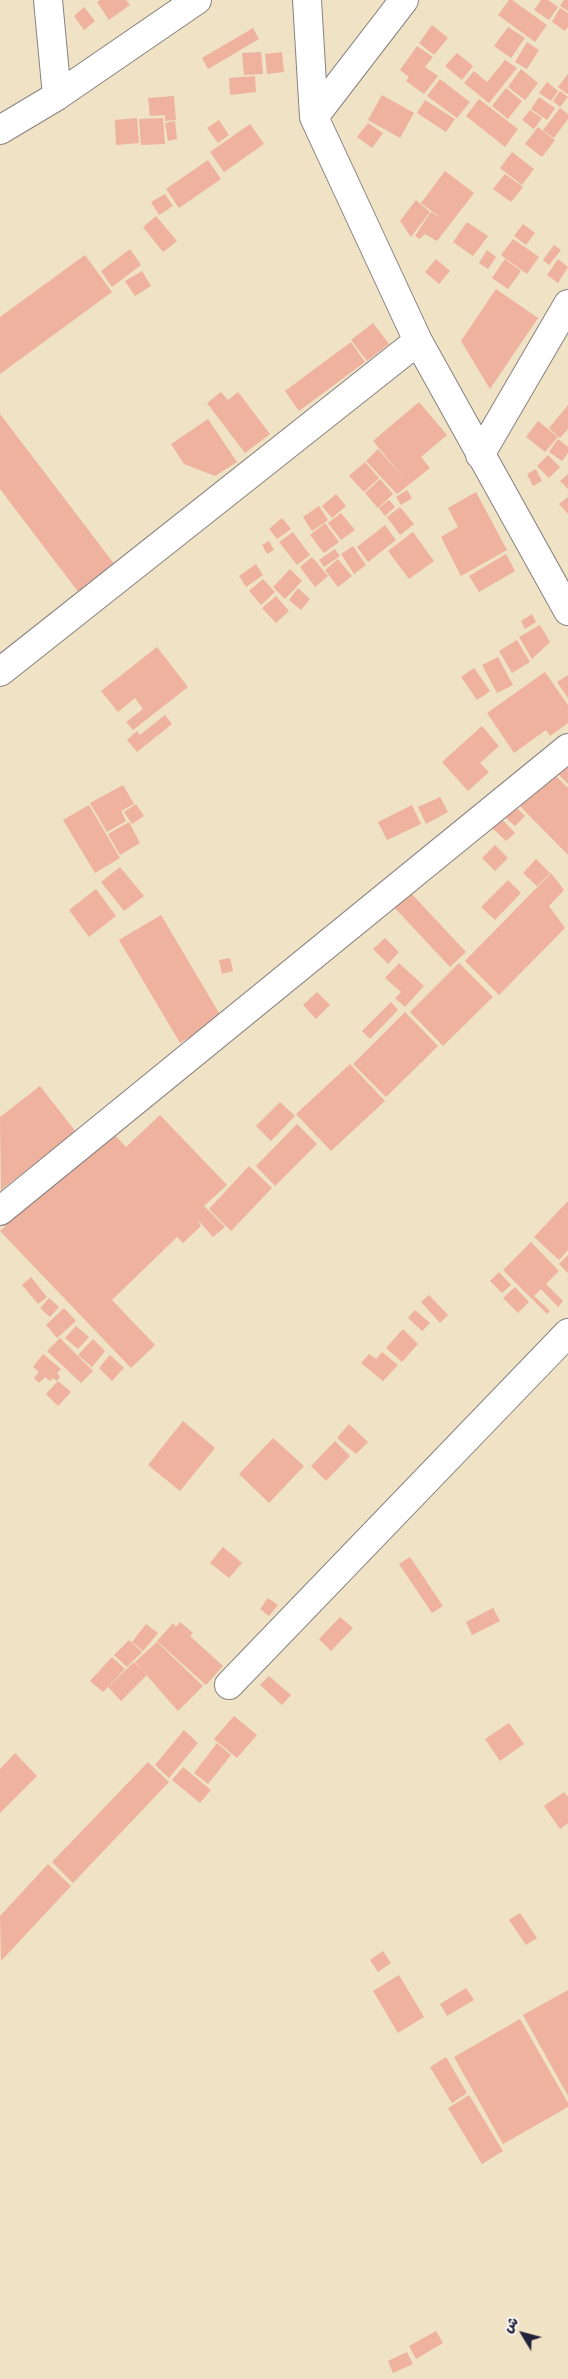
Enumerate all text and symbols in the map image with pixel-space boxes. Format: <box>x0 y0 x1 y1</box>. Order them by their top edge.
north arrow <box>498 2309 548 2359</box>
text: ش <box>498 2313 524 2337</box>

